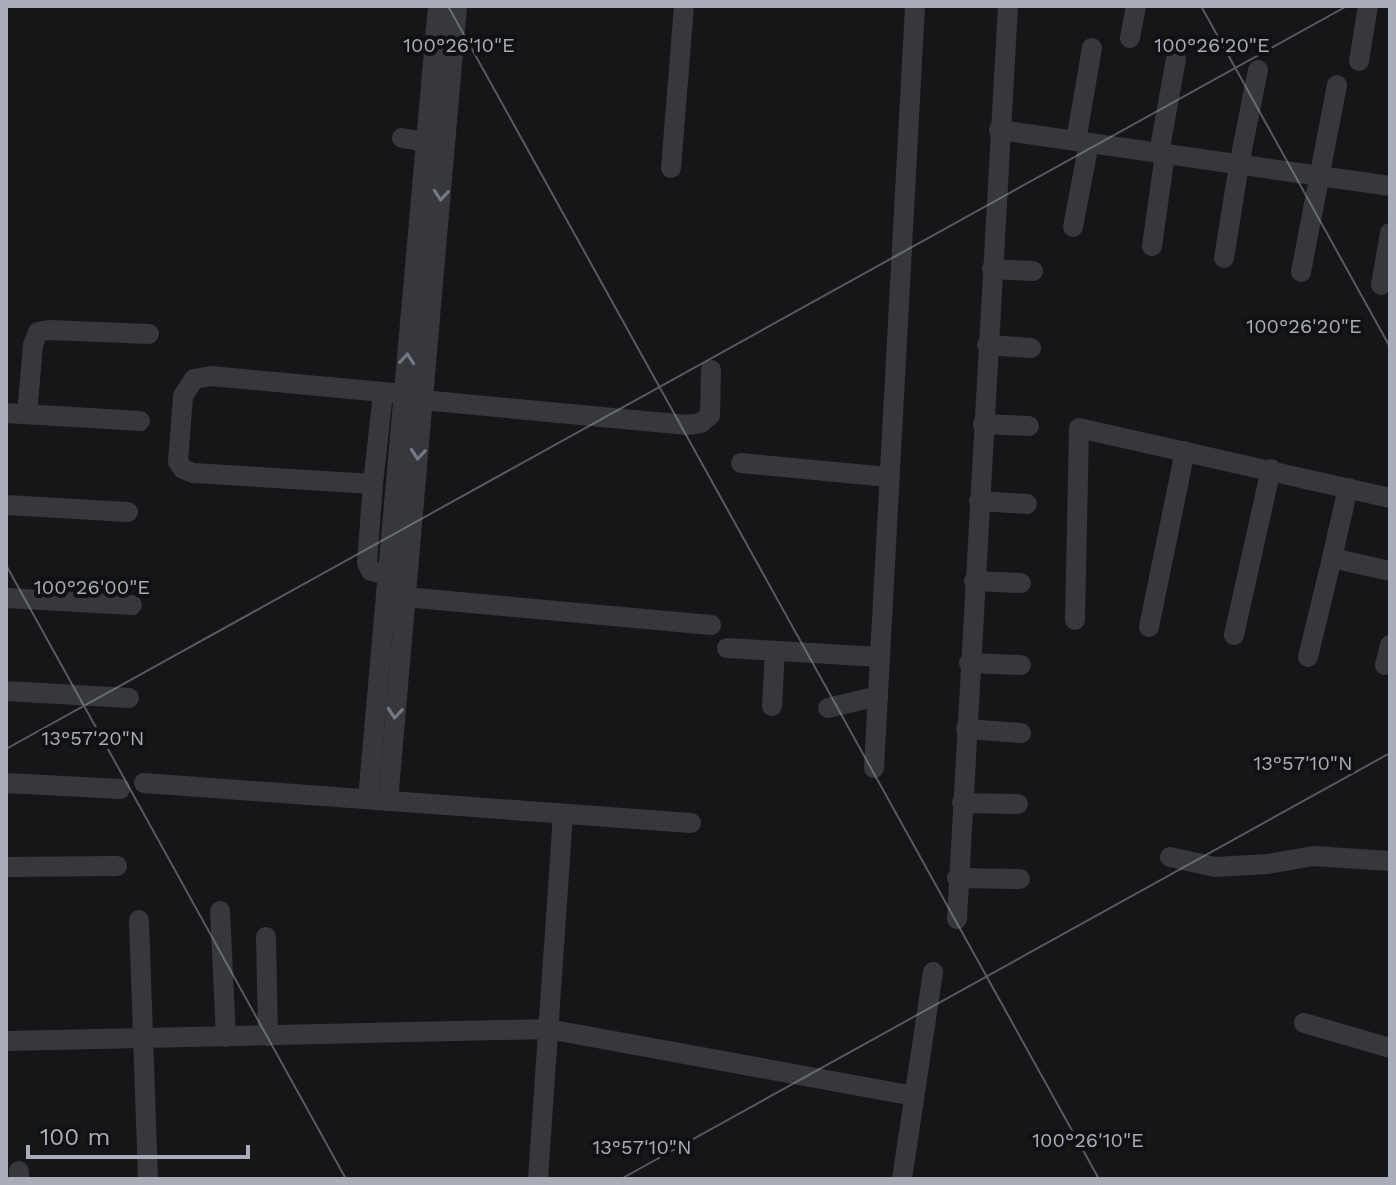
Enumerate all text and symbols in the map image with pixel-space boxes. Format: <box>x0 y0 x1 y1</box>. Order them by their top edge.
text: 100°26'10"E <box>403 33 515 57</box>
text: 100°26'20"E <box>1154 33 1270 57</box>
one-way arrow <box>433 189 450 202</box>
text: 100°26'20"E <box>1246 314 1362 338</box>
one-way arrow <box>398 352 415 365</box>
one-way arrow <box>410 448 427 461</box>
text: 100°26'00"E <box>34 575 150 599</box>
one-way arrow <box>387 707 404 720</box>
text: 13°57'20"N <box>41 726 145 750</box>
text: 13°57'10"N <box>1253 751 1353 775</box>
scale bar <box>28 1109 248 1159</box>
text: 100 m <box>40 1123 110 1151</box>
text: 100°26'10"E <box>1032 1128 1144 1152</box>
text: 13°57'10"N <box>592 1135 692 1159</box>

